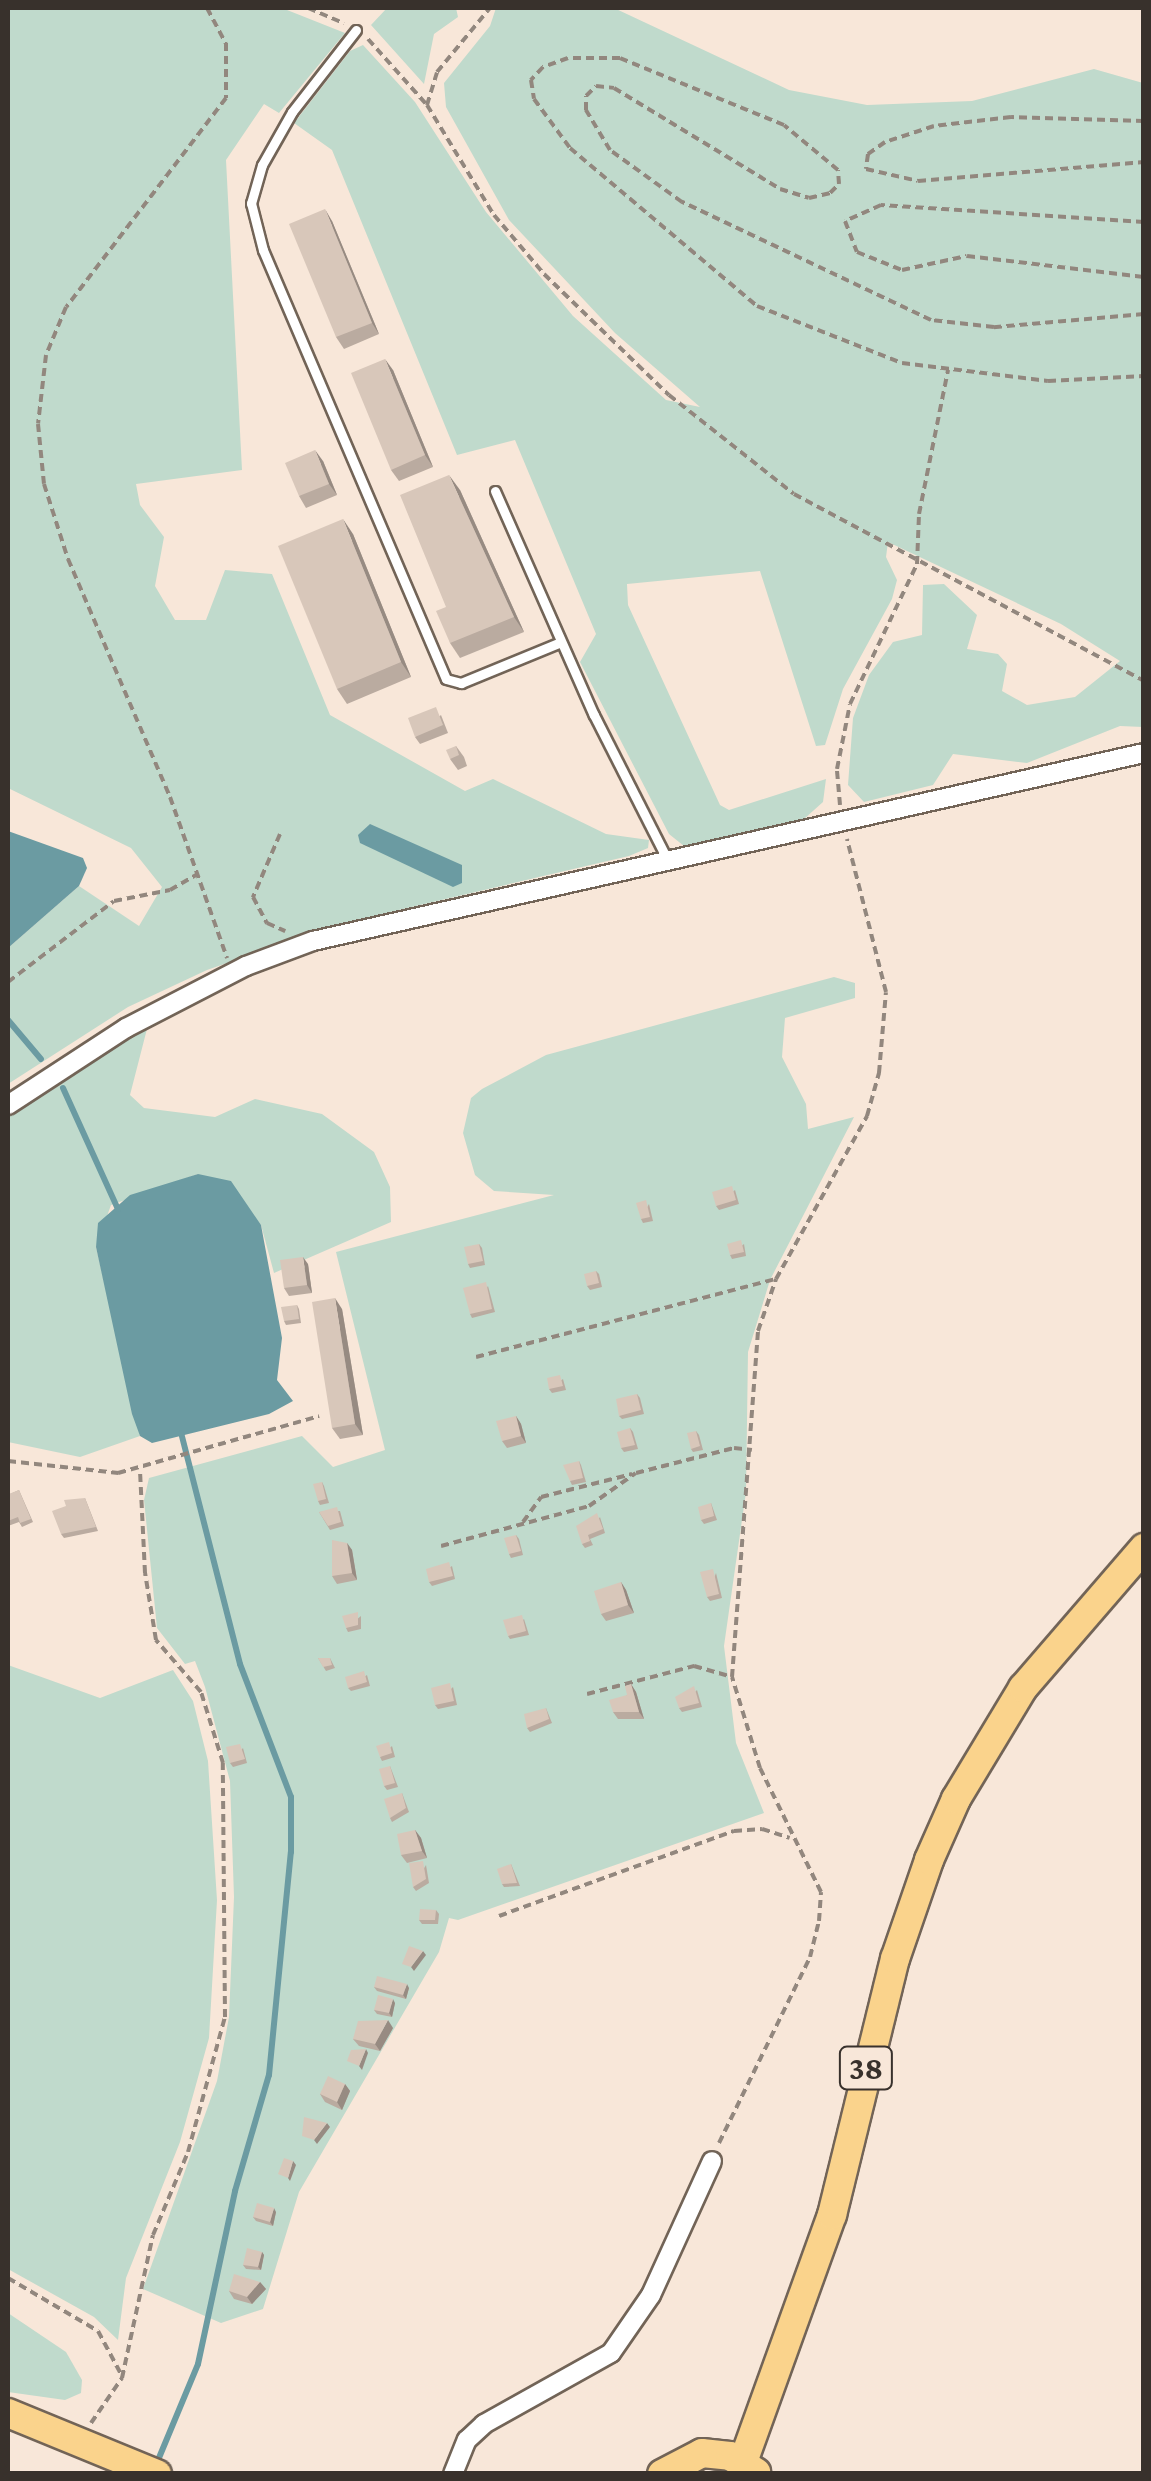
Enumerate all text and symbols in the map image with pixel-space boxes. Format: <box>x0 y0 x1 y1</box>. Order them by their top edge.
road number: 38 <box>838 2041 894 2095</box>

